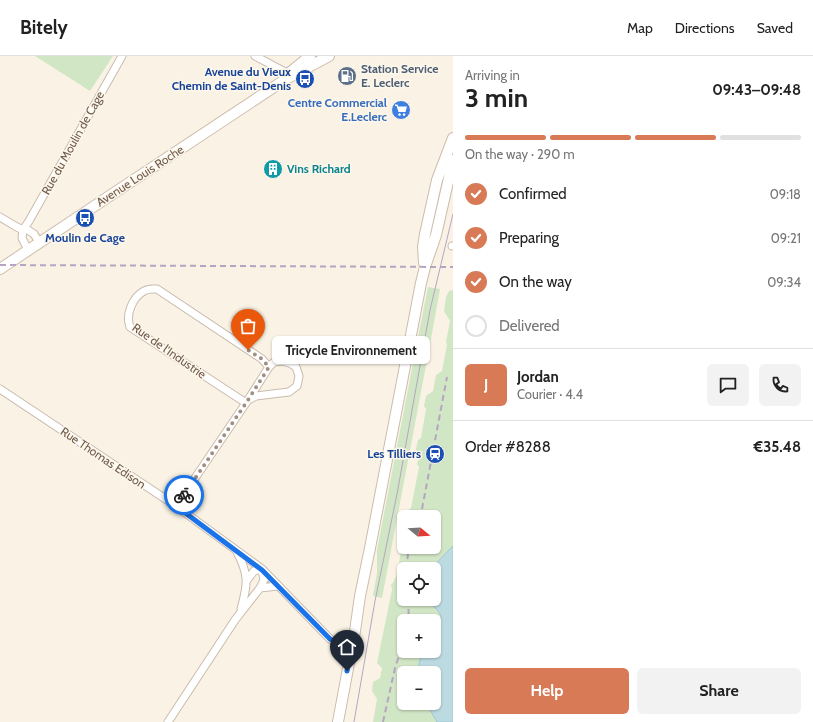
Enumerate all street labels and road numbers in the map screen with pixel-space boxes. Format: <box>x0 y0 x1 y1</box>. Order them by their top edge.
street label: Rue du Moulin de Cage <box>38 88 107 197</box>
street label: Avenue Louis Roche <box>93 142 186 209</box>
street label: Rue de l'Industrie <box>130 320 209 382</box>
street label: Rue Thomas Edison <box>58 424 149 492</box>

